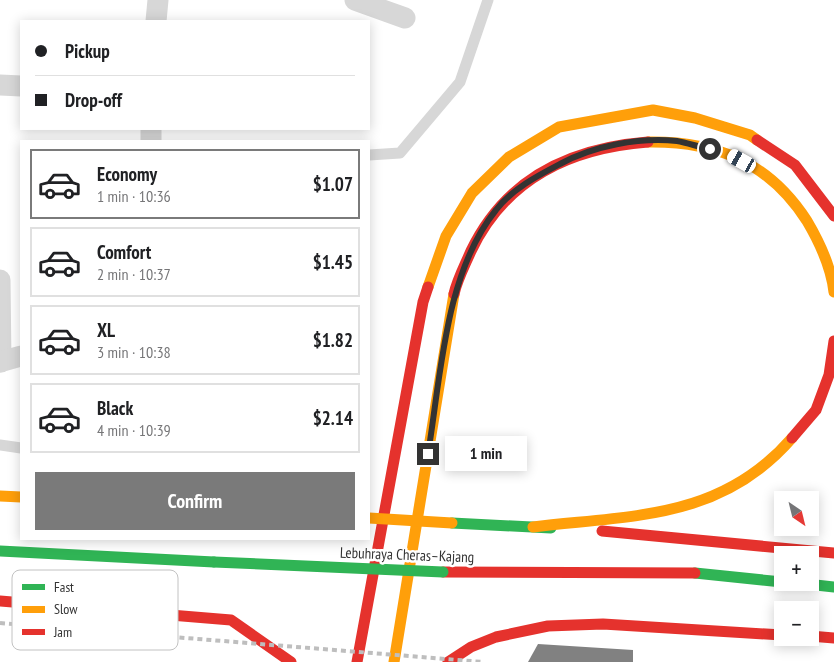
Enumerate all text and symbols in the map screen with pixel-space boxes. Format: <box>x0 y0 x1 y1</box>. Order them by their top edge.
text: Pickup <box>65 39 110 63</box>
text: Drop-off <box>65 88 122 112</box>
route start <box>699 138 721 160</box>
car <box>725 147 758 175</box>
icon: car <box>37 162 82 207</box>
text: Economy <box>97 162 157 186</box>
text: $1.07 <box>313 172 353 196</box>
text: 1 min · 10:36 <box>97 186 171 206</box>
icon: car <box>37 240 82 285</box>
text: Comfort <box>97 240 151 264</box>
text: $1.45 <box>313 250 353 274</box>
text: 2 min · 10:37 <box>97 264 171 284</box>
icon: car <box>37 318 82 363</box>
text: XL <box>97 318 115 342</box>
text: $1.82 <box>313 328 353 352</box>
text: 3 min · 10:38 <box>97 342 171 362</box>
icon: car <box>37 396 82 441</box>
text: Black <box>97 396 133 420</box>
text: $2.14 <box>313 406 353 430</box>
text: 4 min · 10:39 <box>97 420 171 440</box>
callout: 1 min <box>446 436 528 472</box>
route end <box>417 443 439 465</box>
text: 1 min <box>470 443 502 463</box>
button: Confirm <box>35 472 355 530</box>
north arrow <box>774 491 819 536</box>
map controls <box>774 491 819 646</box>
street label: Lebuhraya Cheras–Kajang <box>339 543 475 566</box>
button: + <box>774 546 819 591</box>
legend <box>12 570 178 650</box>
text: Fast <box>54 578 74 596</box>
text: Slow <box>54 600 78 618</box>
button: − <box>774 601 819 646</box>
text: Jam <box>53 623 72 641</box>

